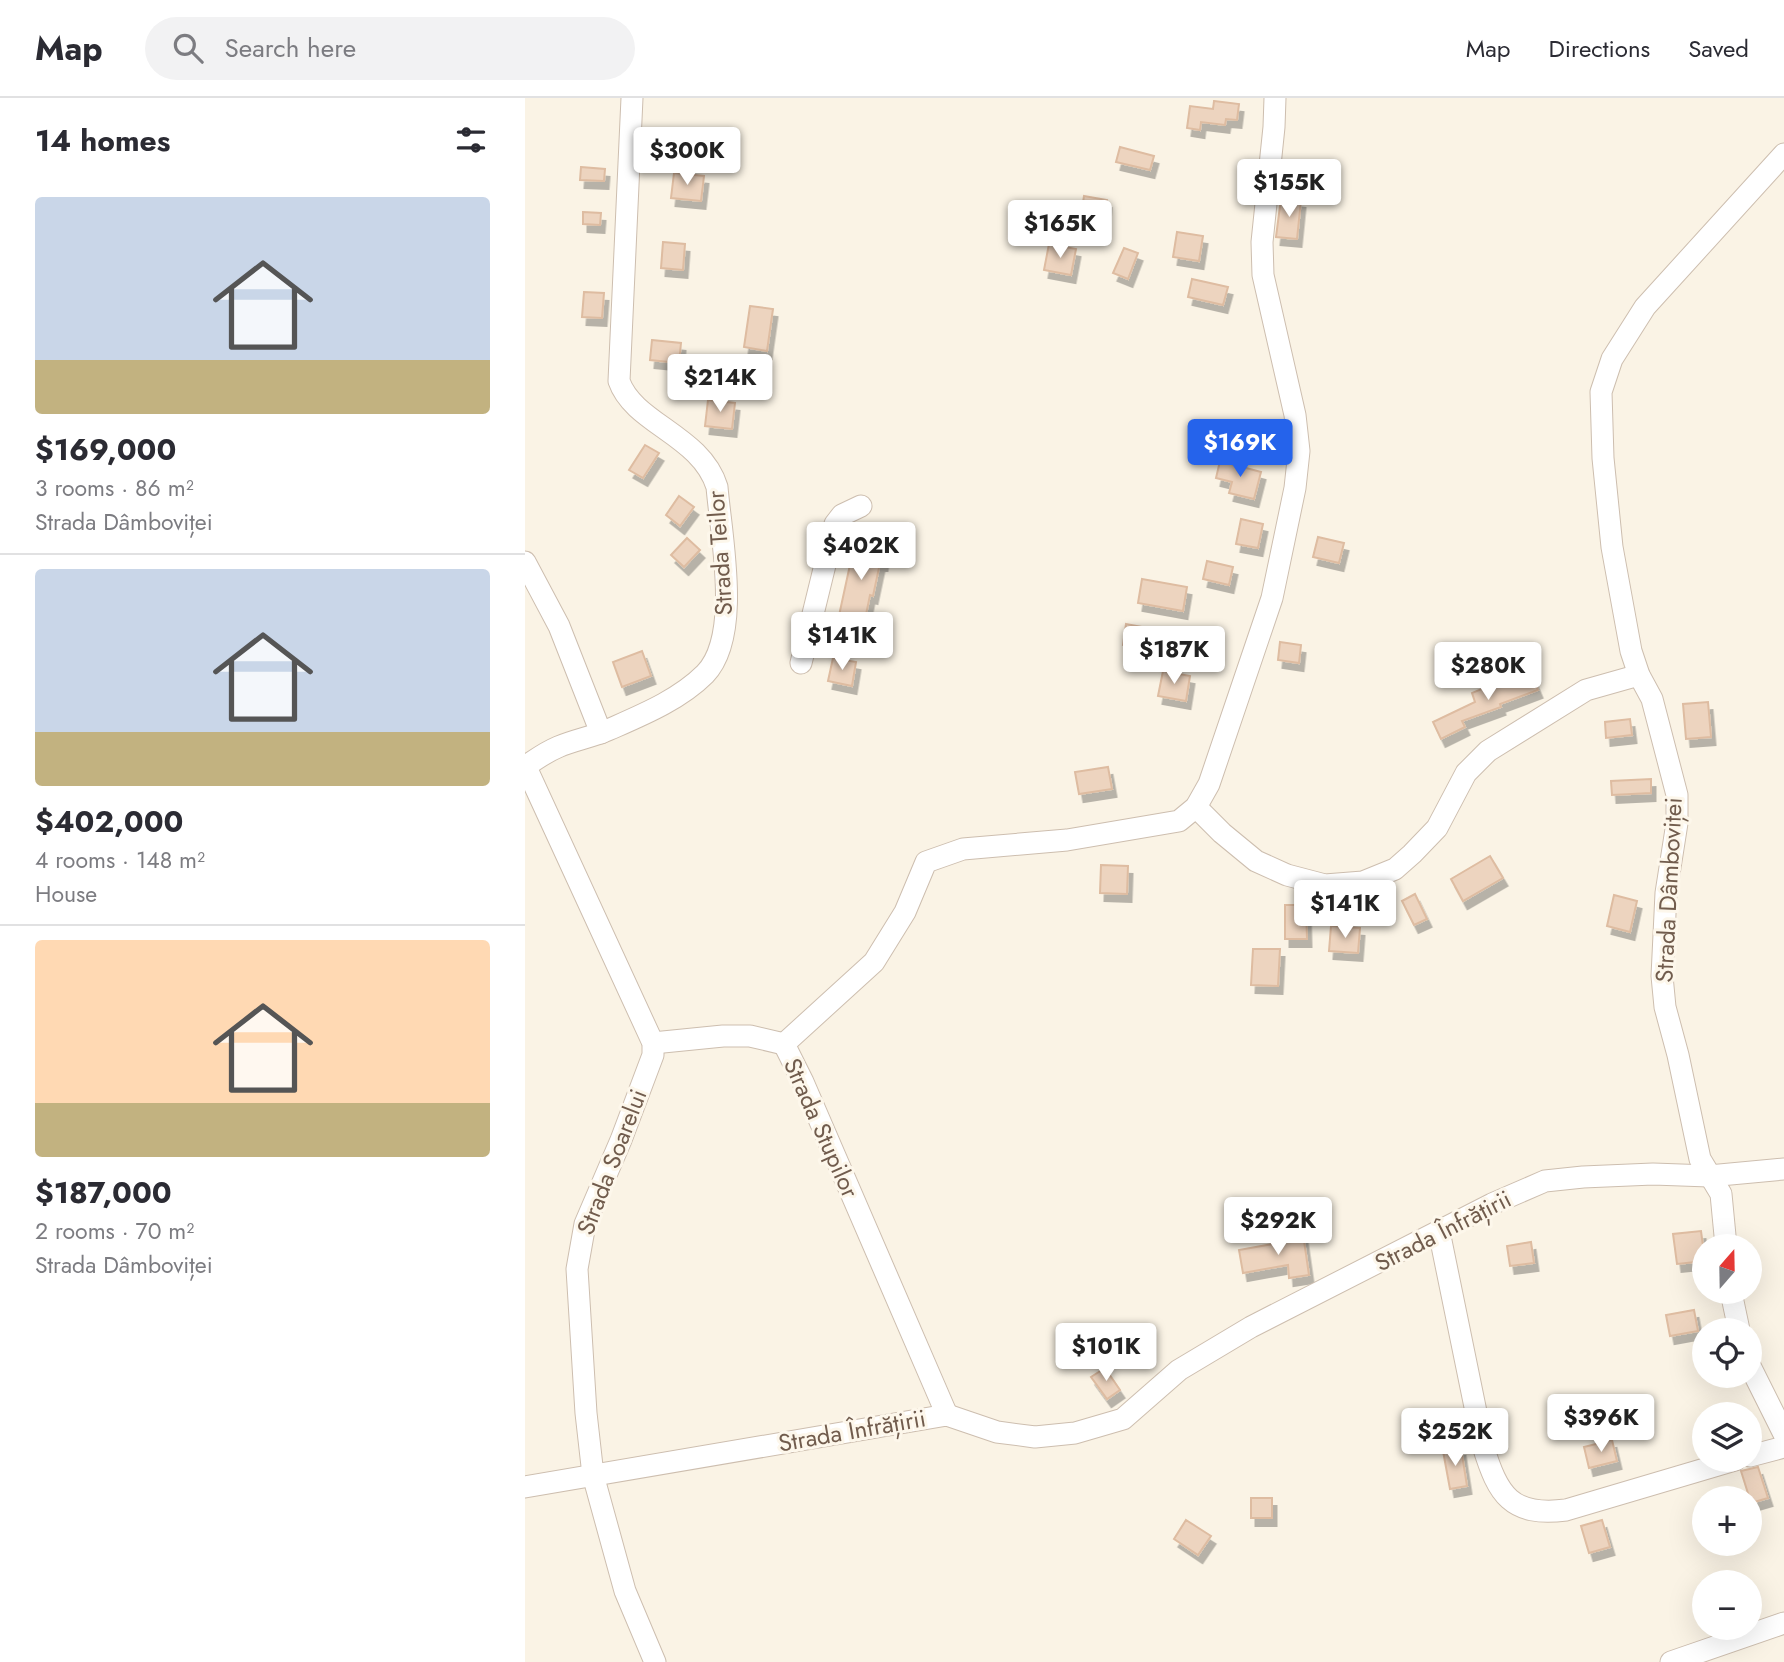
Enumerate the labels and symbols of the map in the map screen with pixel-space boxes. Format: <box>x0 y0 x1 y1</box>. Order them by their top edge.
pin: $300K <box>638 127 736 187</box>
pin: $155K <box>1240 159 1338 219</box>
pin: $165K <box>1011 200 1109 260</box>
pin: $214K <box>671 354 769 414</box>
pin: $169K <box>1191 420 1289 479</box>
street label: Strada Teilor <box>698 489 741 617</box>
pin: $402K <box>812 522 910 582</box>
pin: $141K <box>793 612 891 672</box>
pin: $187K <box>1125 626 1223 686</box>
pin: $280K <box>1439 642 1537 702</box>
street label: Strada Dâmboviței <box>1646 796 1691 983</box>
pin: $141K <box>1296 880 1394 940</box>
street label: Strada Stupilor <box>775 1052 868 1204</box>
street label: Strada Soarelui <box>568 1084 655 1240</box>
street label: Strada Înfrățirii <box>1368 1181 1517 1280</box>
pin: $292K <box>1229 1198 1327 1257</box>
north arrow <box>1692 1234 1762 1304</box>
pin: $101K <box>1057 1324 1155 1383</box>
pin: $396K <box>1552 1394 1650 1454</box>
street label: Strada Înfrățirii <box>775 1400 928 1461</box>
pin: $252K <box>1406 1408 1504 1468</box>

